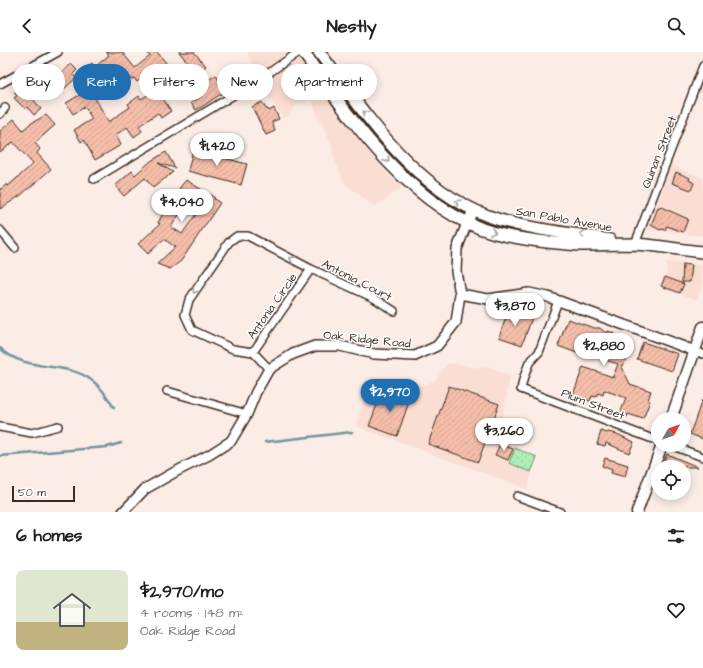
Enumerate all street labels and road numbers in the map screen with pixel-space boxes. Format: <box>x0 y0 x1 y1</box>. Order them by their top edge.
street label: Quinan Street <box>638 113 681 191</box>
street label: San Pablo Avenue <box>514 203 614 236</box>
street label: Antonia Court <box>319 255 395 306</box>
street label: Antonia Circle <box>243 269 302 343</box>
street label: Oak Ridge Road <box>322 326 412 354</box>
street label: Plum Street <box>559 385 627 424</box>

